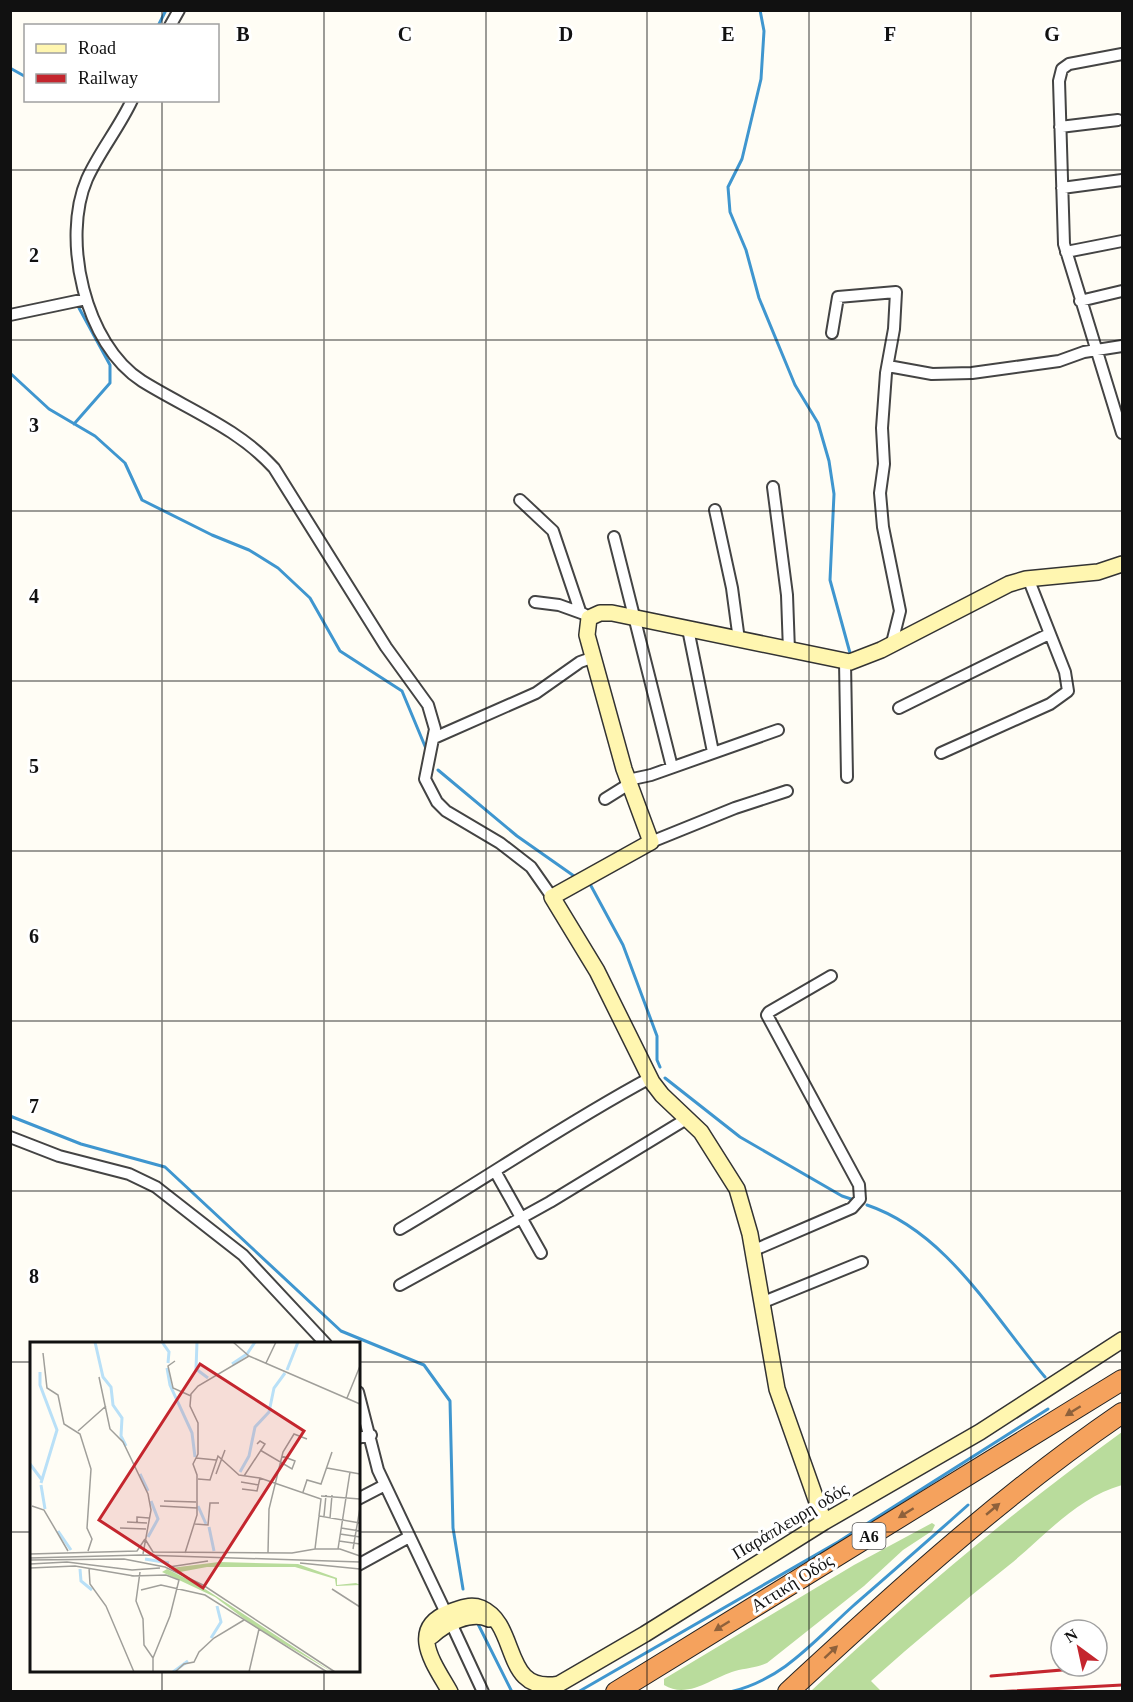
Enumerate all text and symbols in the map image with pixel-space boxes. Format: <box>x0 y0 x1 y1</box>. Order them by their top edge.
text: B <box>236 23 250 45</box>
text: C <box>398 23 412 45</box>
text: D <box>559 23 573 45</box>
text: E <box>721 23 735 45</box>
text: F <box>884 23 896 45</box>
text: G <box>1044 23 1060 45</box>
legend <box>24 24 219 102</box>
text: Road <box>78 38 116 58</box>
text: Railway <box>78 68 138 88</box>
text: 2 <box>29 244 39 266</box>
text: 3 <box>29 414 39 436</box>
text: 4 <box>29 585 39 607</box>
text: 5 <box>29 755 39 777</box>
text: 6 <box>29 925 39 947</box>
text: 7 <box>29 1095 39 1117</box>
text: 8 <box>29 1265 39 1287</box>
inset map <box>30 1342 360 1672</box>
one-way arrow <box>1065 1405 1081 1416</box>
street label: Παράπλευρη οδός <box>728 1479 852 1563</box>
one-way arrow <box>985 1503 1000 1516</box>
one-way arrow <box>898 1507 914 1518</box>
road number: Α6 <box>852 1523 886 1549</box>
street label: Αττική Οδός <box>747 1550 837 1616</box>
north arrow <box>1049 1618 1109 1678</box>
one-way arrow <box>714 1620 730 1631</box>
text: N <box>1062 1625 1081 1646</box>
one-way arrow <box>823 1646 838 1659</box>

